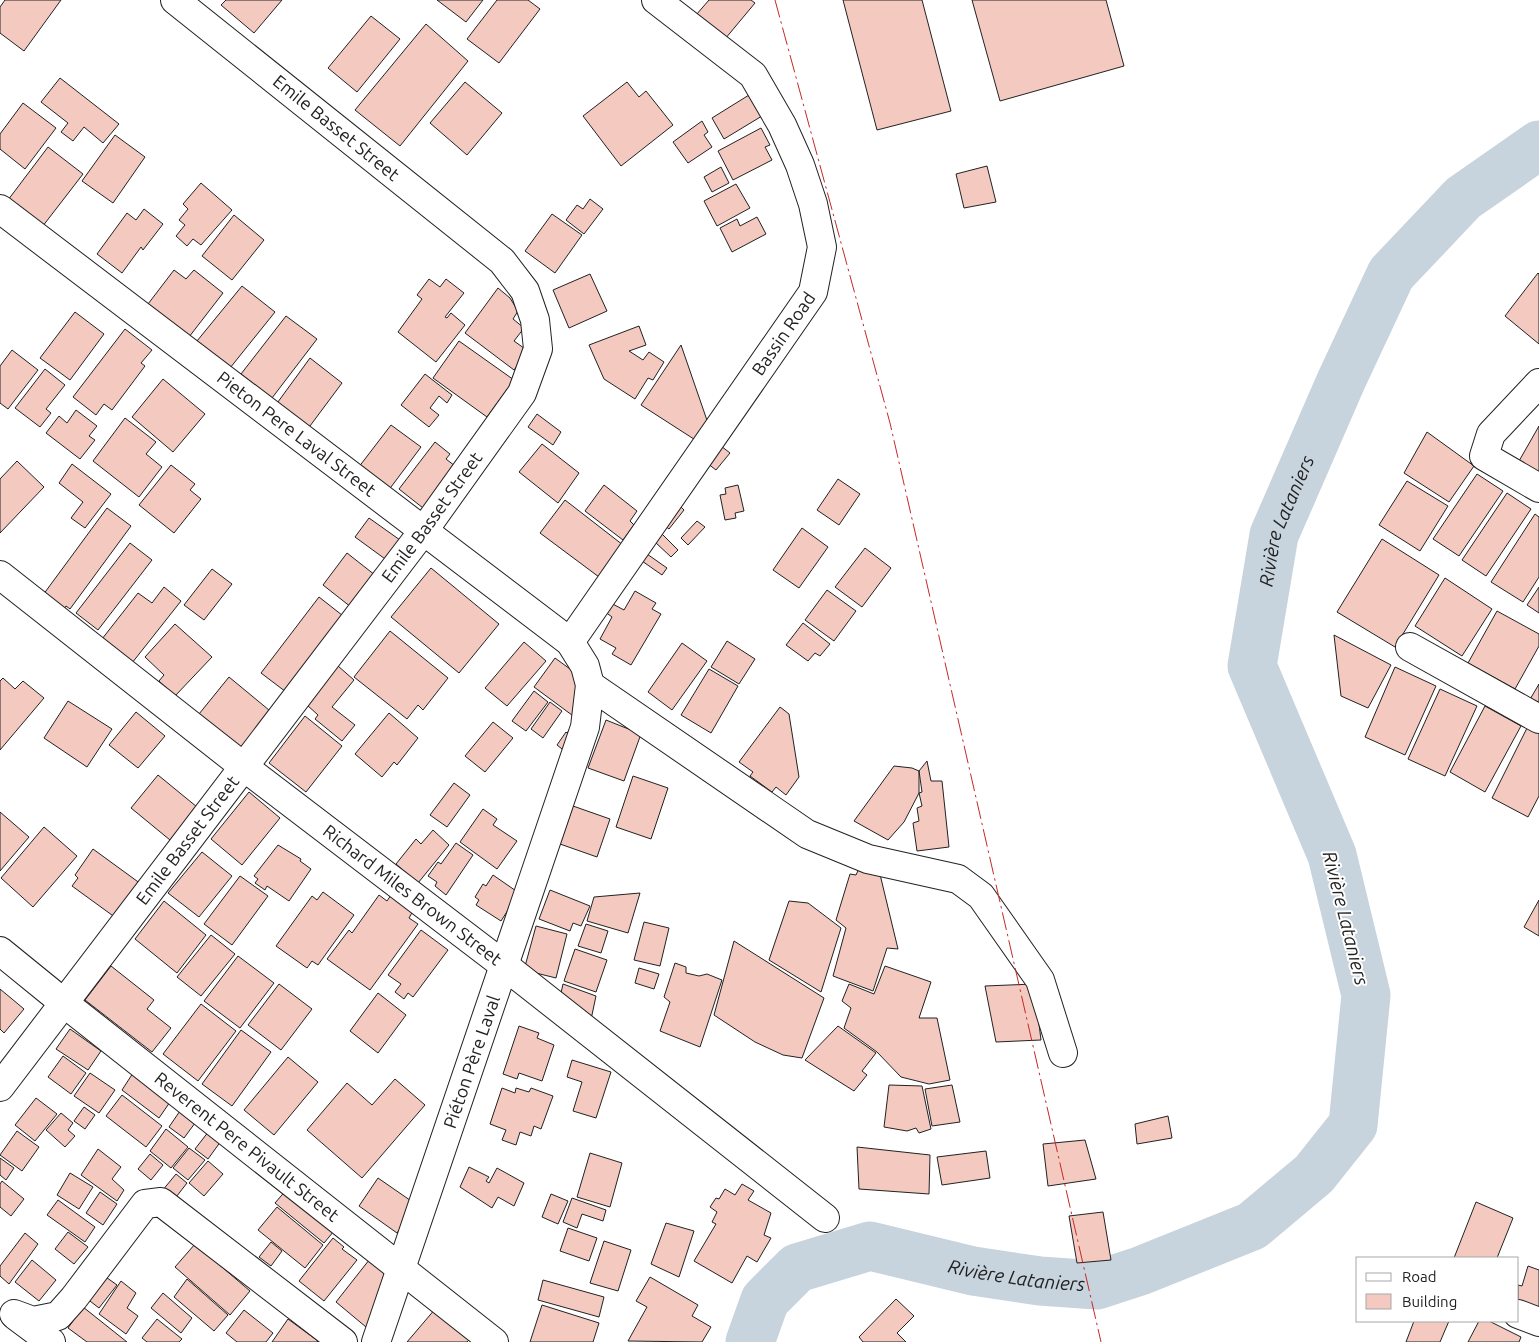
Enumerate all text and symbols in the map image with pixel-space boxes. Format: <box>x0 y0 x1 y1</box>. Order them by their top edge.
street label: Emile Basset Street <box>270 70 404 184</box>
street label: Bassin Road <box>747 288 819 379</box>
street label: Pieton Pere Laval Street <box>214 367 380 500</box>
street label: Emile Basset Street <box>377 448 486 586</box>
water label: Rivière Lataniers <box>1255 452 1318 588</box>
street label: Emile Basset Street <box>132 771 242 908</box>
street label: Richard Miles Brown Street <box>320 820 506 969</box>
water label: Rivière Lataniers <box>1319 849 1373 987</box>
street label: Piéton Père Laval <box>439 992 503 1131</box>
street label: Reverent Pere Pivault Street <box>151 1067 343 1225</box>
water label: Rivière Lataniers <box>946 1254 1086 1295</box>
legend <box>1356 1257 1519 1322</box>
text: Road <box>1402 1268 1437 1285</box>
text: Building <box>1402 1293 1457 1310</box>

